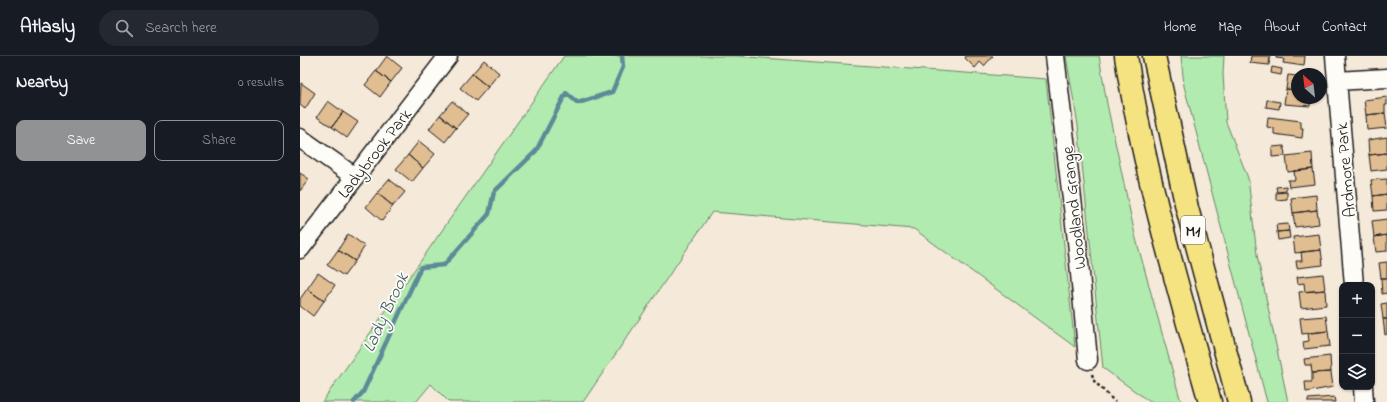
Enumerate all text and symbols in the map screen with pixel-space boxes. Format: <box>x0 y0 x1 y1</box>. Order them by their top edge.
search box <box>99 10 379 46</box>
text: Atlasly <box>20 14 75 41</box>
icon: search <box>113 17 135 39</box>
text: Search here <box>145 17 217 39</box>
text: Home <box>1164 17 1196 38</box>
text: Map <box>1218 17 1242 38</box>
text: About <box>1264 17 1300 38</box>
text: Contact <box>1322 17 1367 38</box>
north arrow <box>1291 68 1327 104</box>
text: Nearby <box>16 70 68 95</box>
text: 0 results <box>238 73 284 92</box>
street label: Ladybrook Park <box>332 103 419 205</box>
button: Save <box>16 120 146 161</box>
button: Share <box>154 120 284 161</box>
street label: Ardmore Park <box>1330 121 1363 218</box>
street label: Woodland Grange <box>1056 145 1095 271</box>
road number: M1 <box>1181 216 1205 244</box>
water label: Lady Brook <box>357 268 417 357</box>
map controls <box>1339 282 1375 390</box>
button: + <box>1339 282 1375 318</box>
button: − <box>1339 318 1375 354</box>
button: layers <box>1339 354 1375 390</box>

